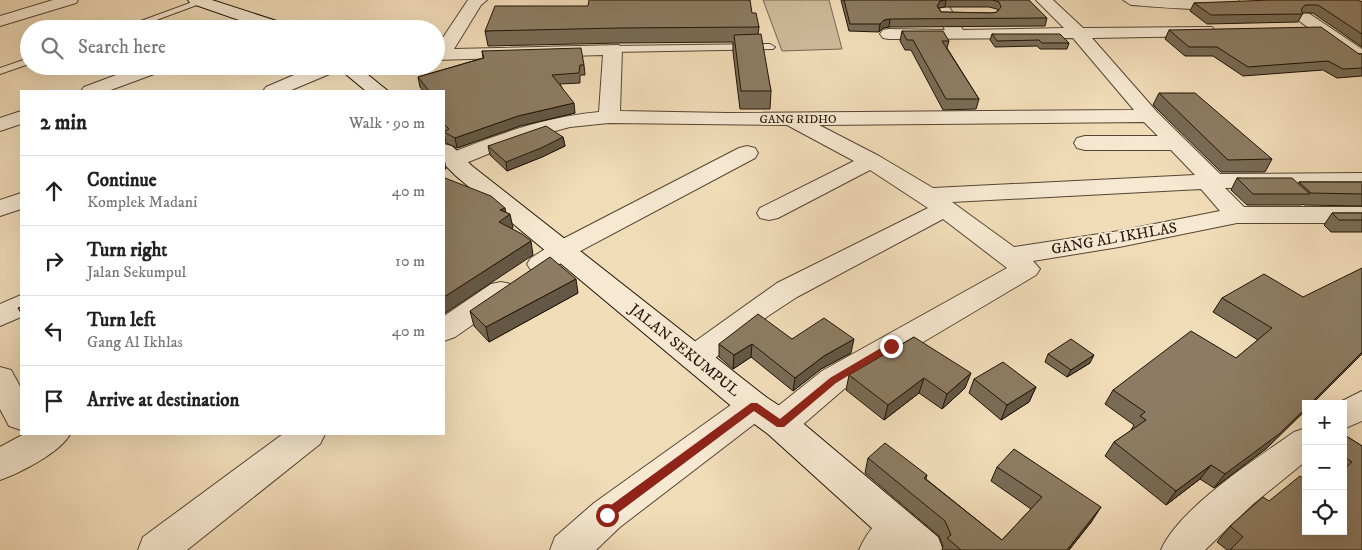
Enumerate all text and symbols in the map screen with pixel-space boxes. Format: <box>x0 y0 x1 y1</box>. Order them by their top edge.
search box <box>20 20 445 75</box>
icon: search <box>38 34 66 62</box>
text: Search here <box>78 36 166 59</box>
text: 2 min <box>40 110 87 136</box>
street label: GANG RIDHO <box>760 112 836 127</box>
text: Walk · 90 m <box>349 113 425 133</box>
text: Continue <box>87 169 157 192</box>
icon: ahead <box>40 177 68 205</box>
text: 40 m <box>392 181 425 201</box>
text: Komplek Madani <box>87 192 197 212</box>
street label: GANG AL IKHLAS <box>1050 218 1179 259</box>
text: Turn right <box>87 239 167 262</box>
icon: right <box>40 247 68 275</box>
text: 10 m <box>395 251 425 271</box>
text: Jalan Sekumpul <box>87 262 186 282</box>
street label: JALAN SEKUMPUL <box>624 299 744 401</box>
text: Turn left <box>87 309 156 332</box>
icon: left <box>40 317 68 345</box>
text: 40 m <box>392 321 425 341</box>
text: Gang Al Ikhlas <box>87 332 183 352</box>
route end <box>880 335 903 358</box>
icon: arrive <box>40 387 68 415</box>
text: Arrive at destination <box>87 389 239 412</box>
map controls <box>1302 400 1347 535</box>
button: + <box>1302 400 1347 445</box>
button: − <box>1302 445 1347 490</box>
button: locate <box>1302 490 1347 535</box>
route start <box>596 504 619 527</box>

